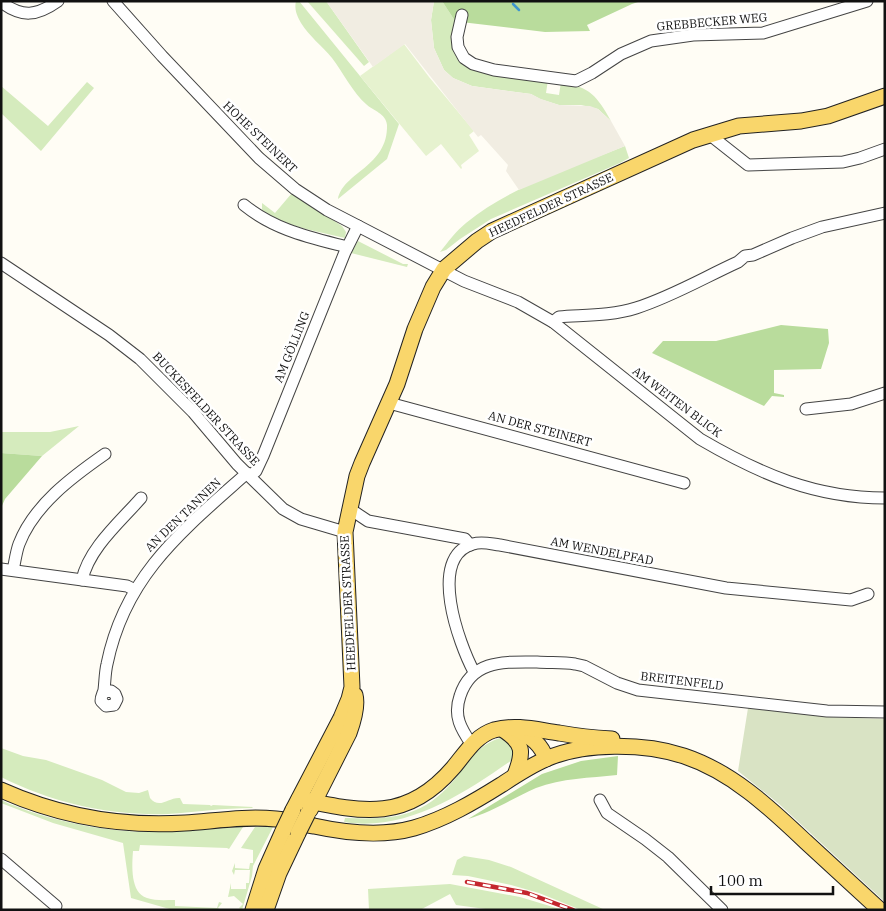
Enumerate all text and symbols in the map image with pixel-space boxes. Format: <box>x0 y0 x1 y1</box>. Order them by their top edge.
street label: GREBBECKER WEG <box>656 9 768 34</box>
street label: HOHE STEINERT <box>220 98 301 176</box>
street label: HEEDFELDER STRASSE <box>486 169 615 240</box>
street label: AM GÖLLING <box>270 309 313 385</box>
street label: BUCKESFELDER STRASSE <box>150 349 263 469</box>
street label: AM WEITEN BLICK <box>630 363 725 440</box>
street label: AN DER STEINERT <box>487 407 594 450</box>
street label: AN DEN TANNEN <box>142 475 224 555</box>
street label: AM WENDELPFAD <box>549 533 655 568</box>
street label: HEEDFELDER STRASSE <box>336 535 359 671</box>
street label: BREITENFELD <box>640 668 724 693</box>
scale bar <box>711 864 834 896</box>
text: 100 m <box>718 871 763 890</box>

